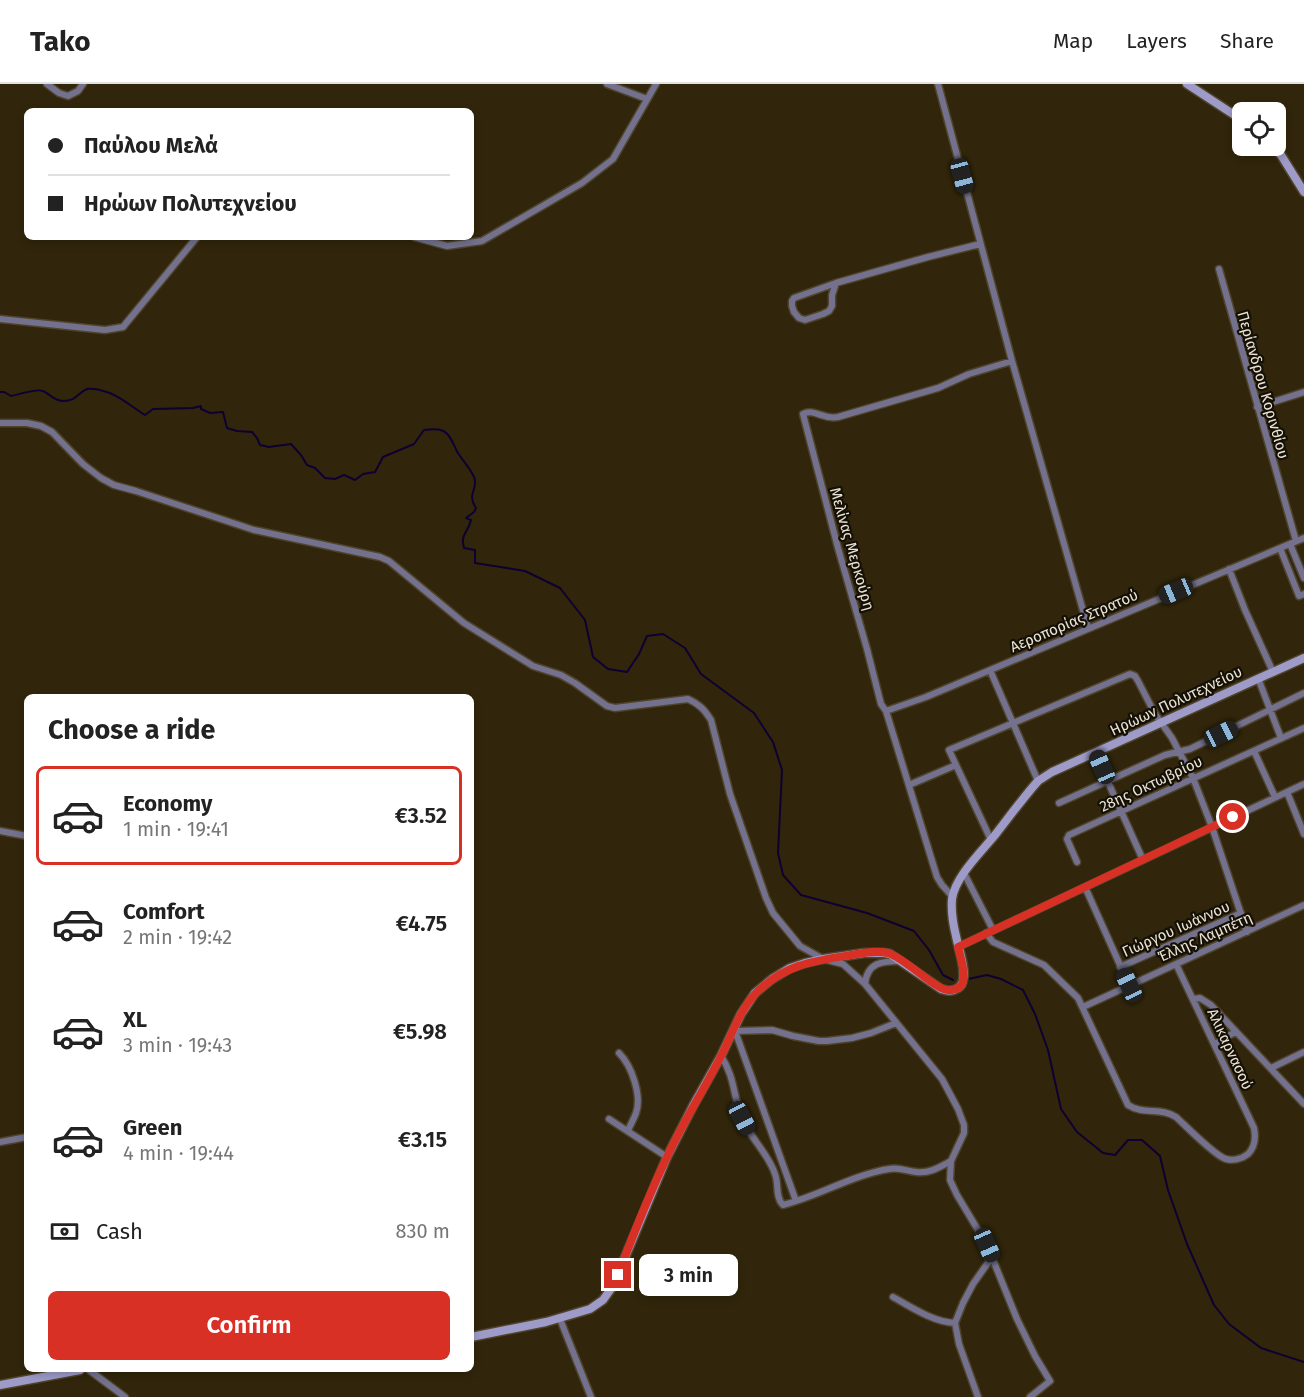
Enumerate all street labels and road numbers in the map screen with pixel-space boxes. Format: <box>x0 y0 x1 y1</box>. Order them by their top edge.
street label: Περίανδρου Κορινθίου <box>1233 309 1293 461</box>
street label: Μελίνας Μερκούρη <box>826 485 878 613</box>
street label: Αεροπορίας Στρατού <box>1007 586 1141 656</box>
street label: Ηρώων Πολυτεχνείου <box>1107 662 1245 740</box>
street label: 28ης Οκτωβρίου <box>1097 752 1205 816</box>
street label: Γιώργου Ιωάννου <box>1119 897 1233 961</box>
street label: Έλλης Λαμπέτη <box>1155 908 1255 966</box>
street label: Αλικαρνασού <box>1203 1006 1257 1092</box>

